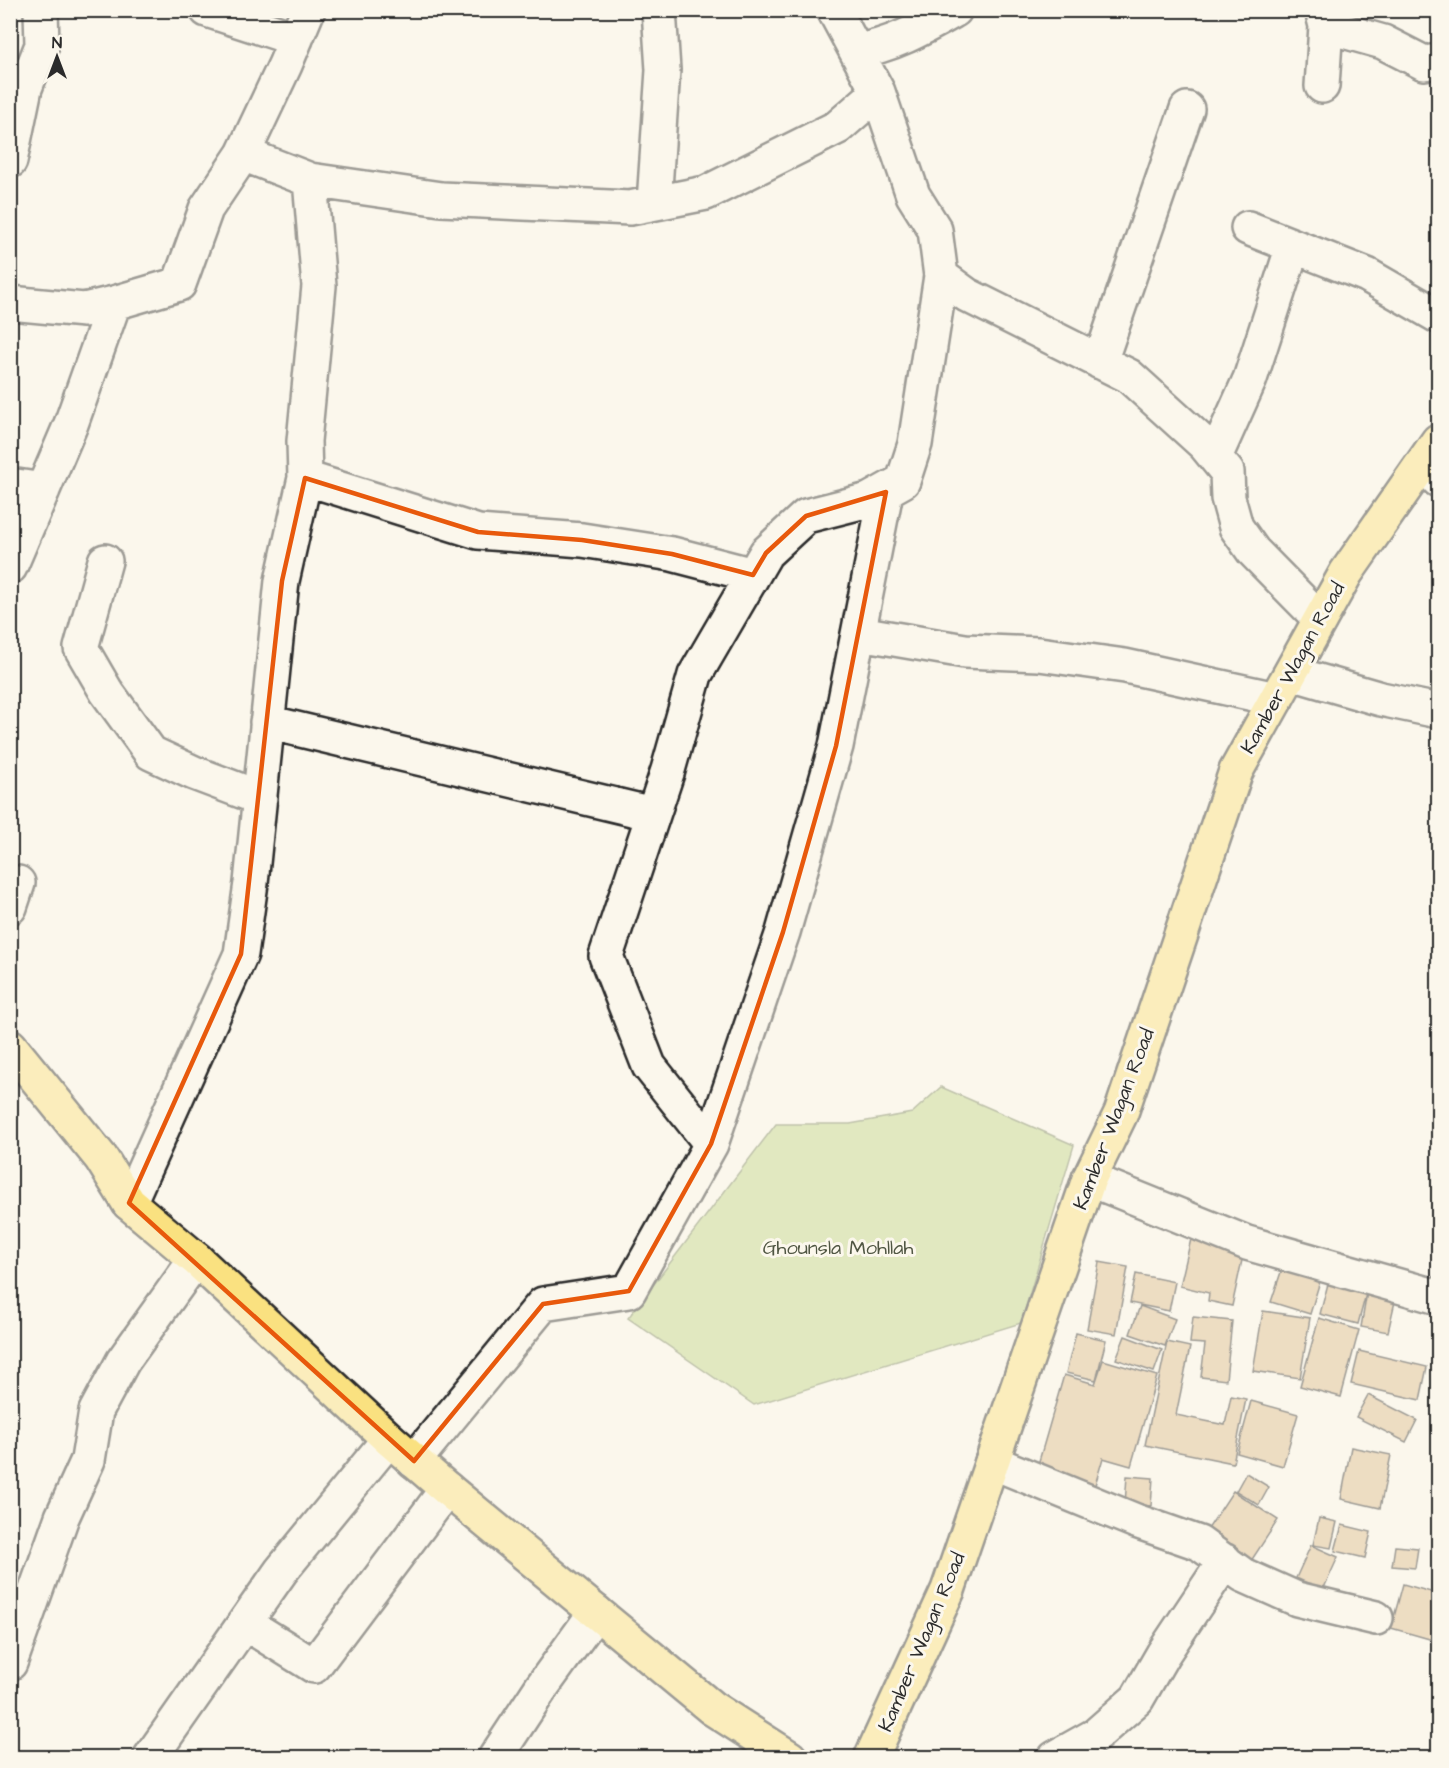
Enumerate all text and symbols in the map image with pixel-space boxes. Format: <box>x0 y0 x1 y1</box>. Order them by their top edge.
north arrow <box>27 27 87 87</box>
text: N <box>52 32 62 54</box>
street label: Kamber Wagan Road <box>1234 577 1353 759</box>
street label: Kamber Wagan Road <box>1066 1024 1162 1214</box>
park label: Ghounsla Mohllah <box>763 1234 913 1262</box>
street label: Kamber Wagan Road <box>872 1548 973 1736</box>

